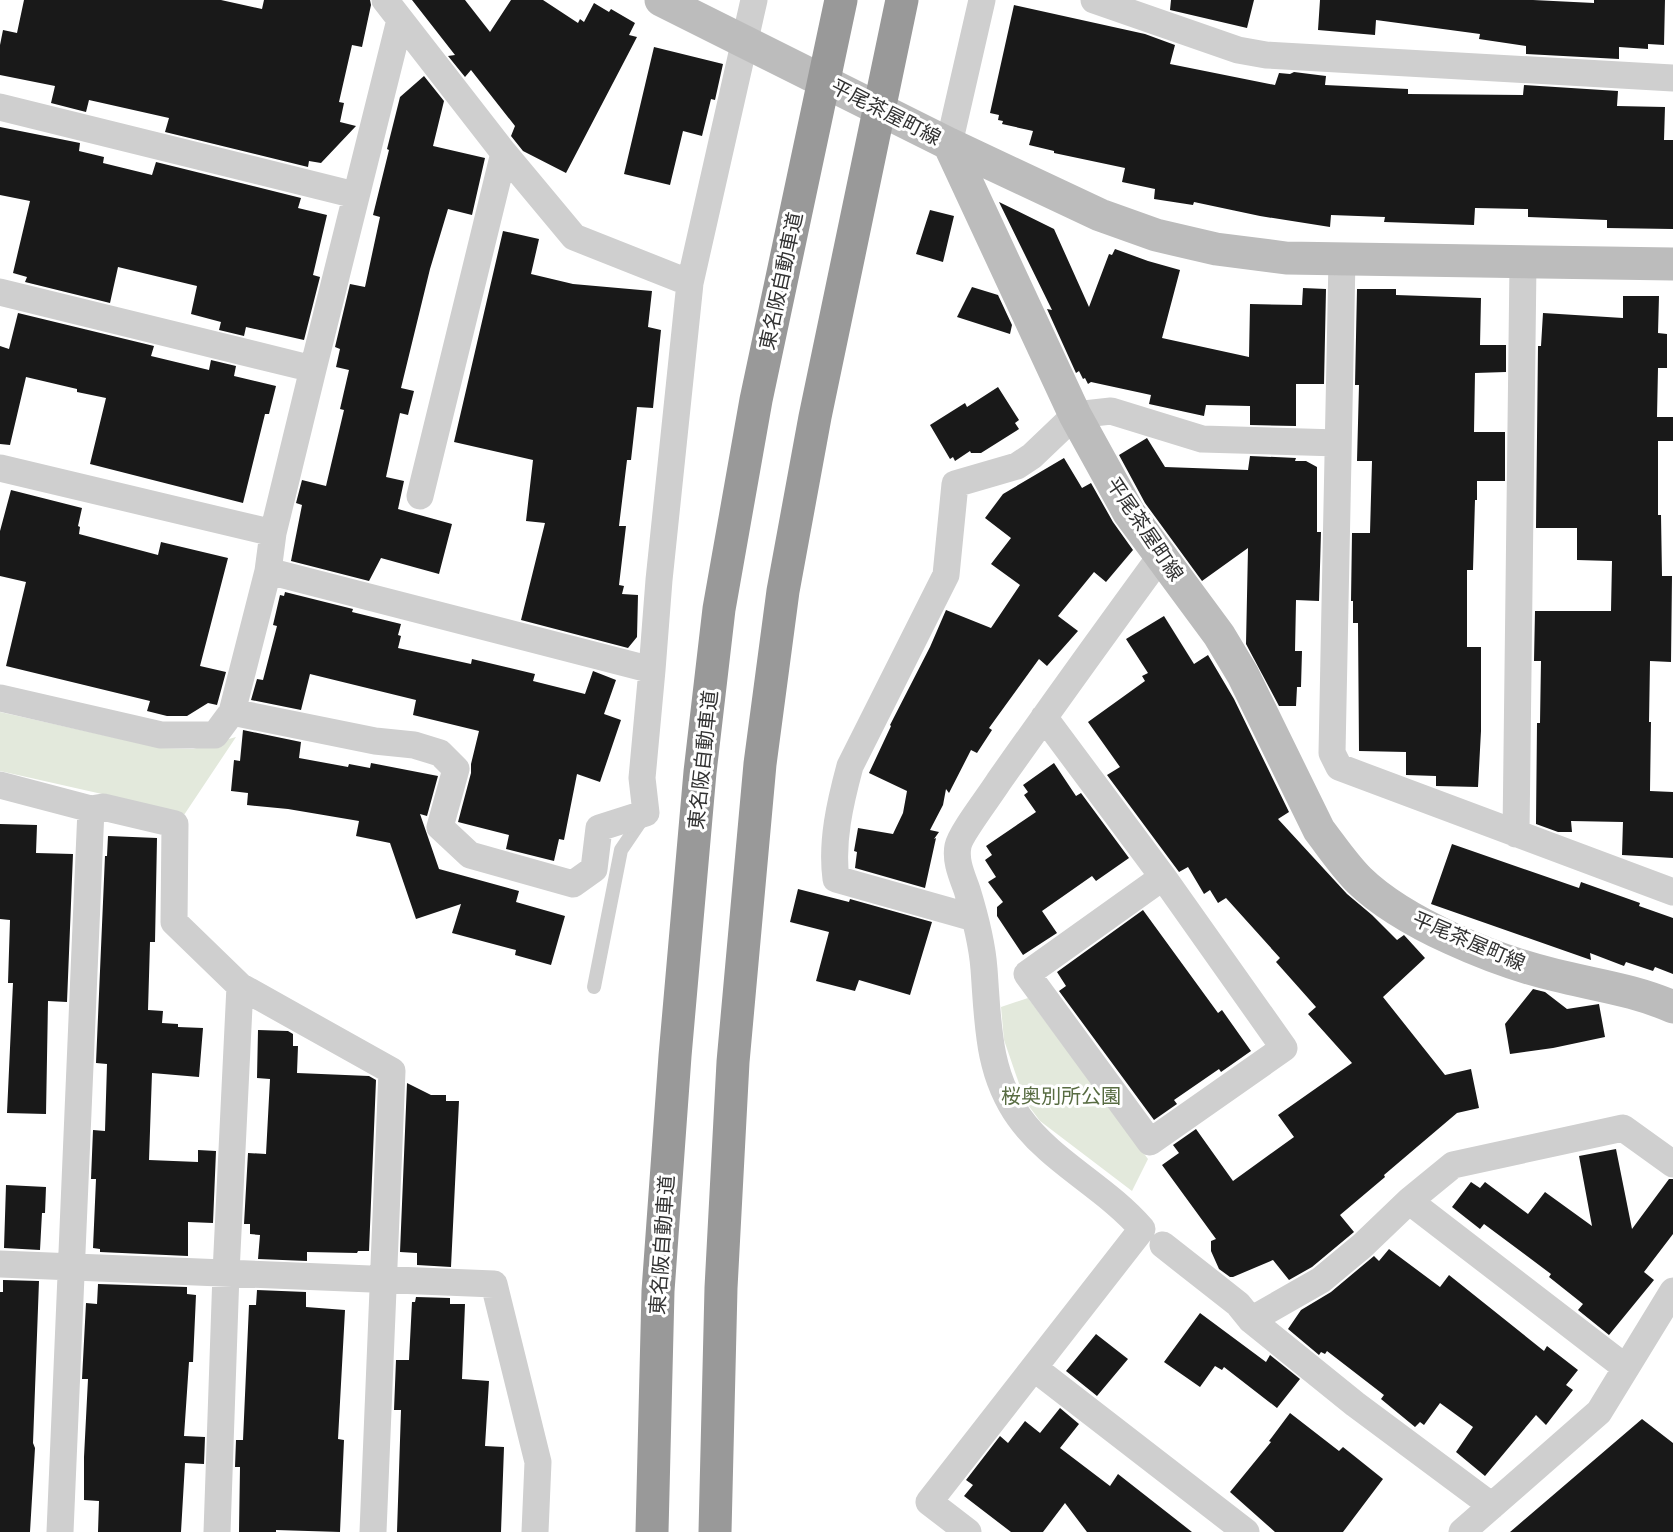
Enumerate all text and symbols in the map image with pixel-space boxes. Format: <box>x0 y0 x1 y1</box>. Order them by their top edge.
street label: 平尾茶屋町線 <box>827 75 944 151</box>
street label: 東名阪自動車道 <box>756 210 808 352</box>
street label: 平尾茶屋町線 <box>1101 473 1188 586</box>
street label: 東名阪自動車道 <box>685 689 723 831</box>
street label: 平尾茶屋町線 <box>1409 907 1529 976</box>
park label: 桜奥別所公園 <box>1001 1085 1121 1109</box>
street label: 東名阪自動車道 <box>646 1174 680 1316</box>

